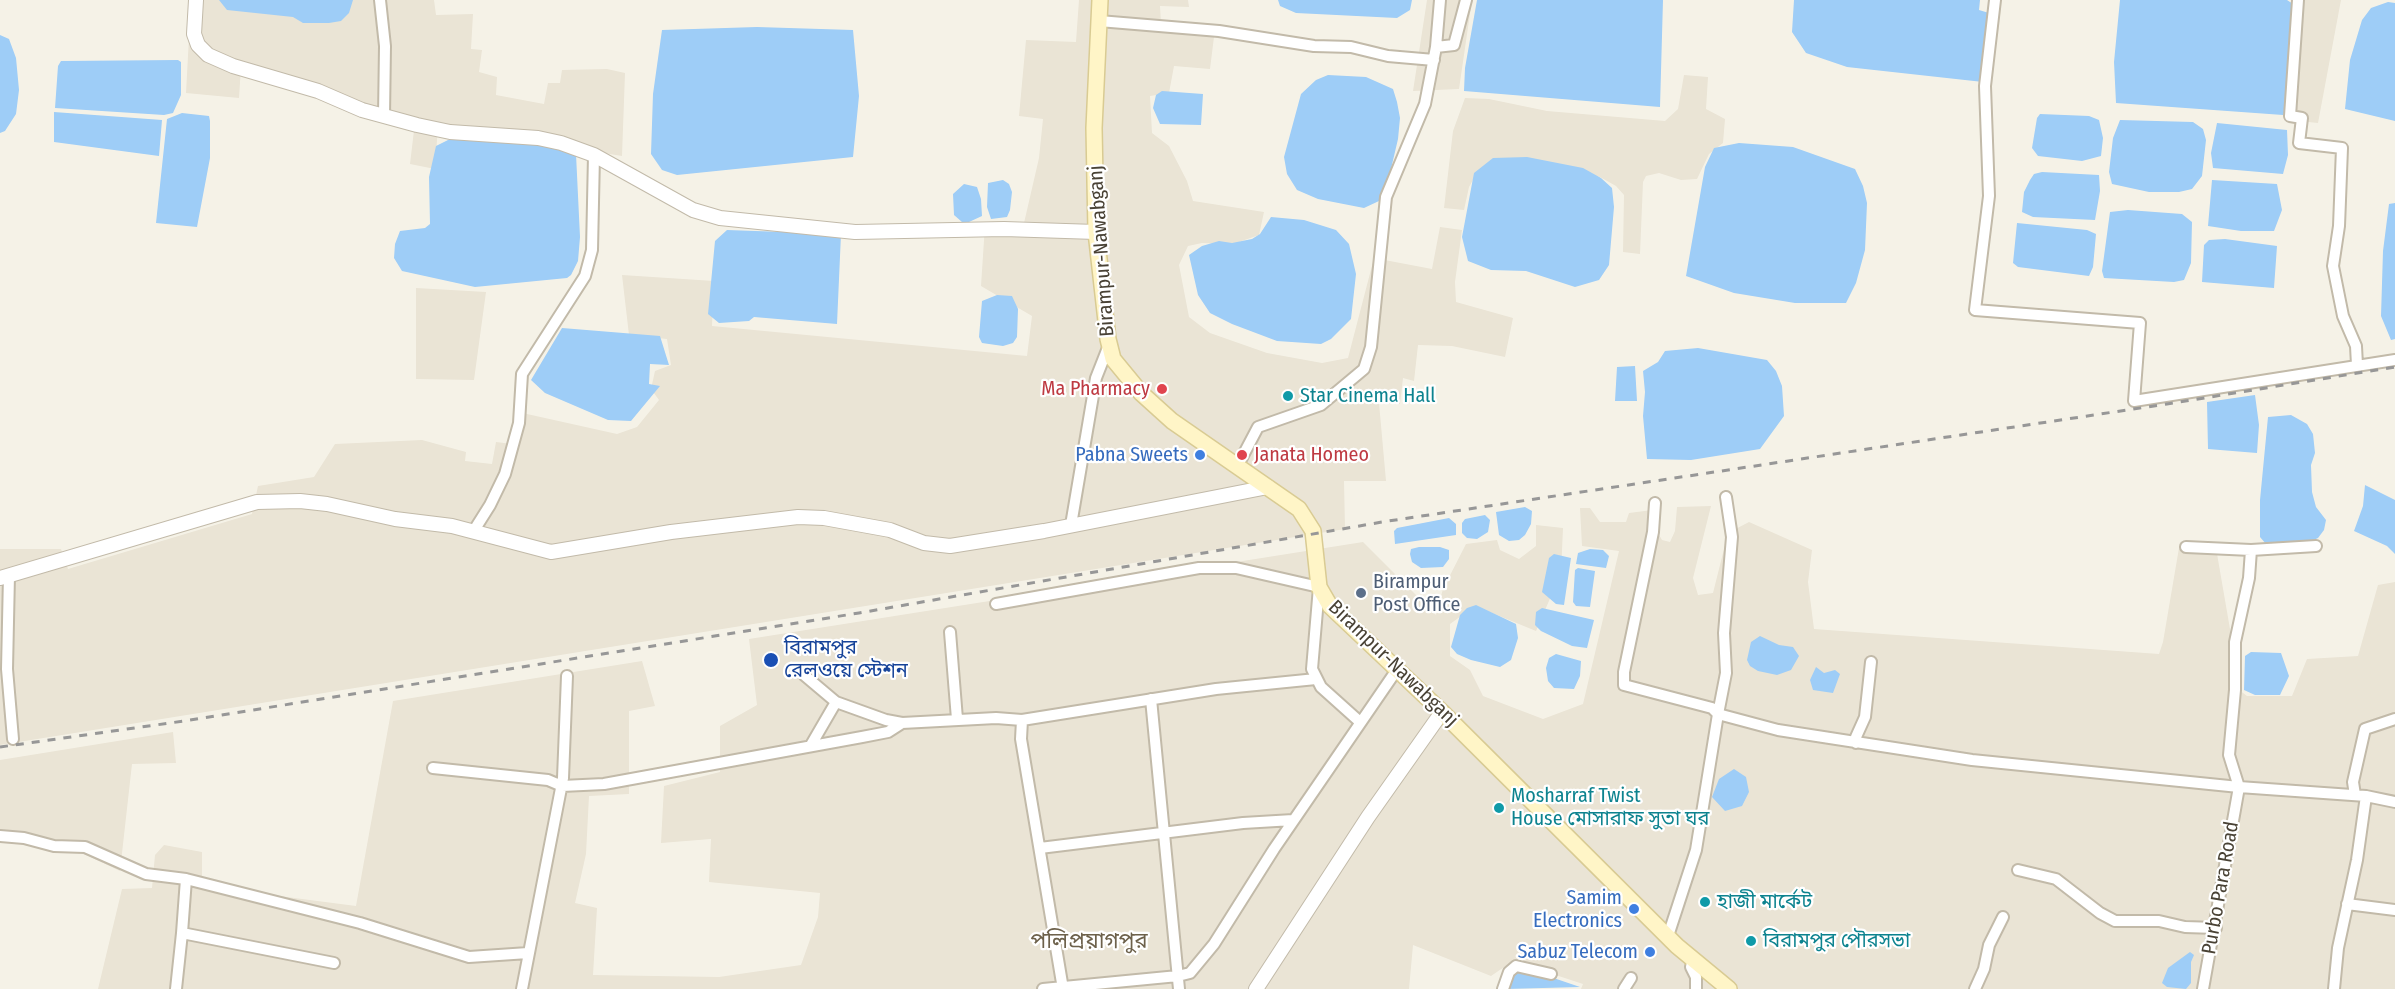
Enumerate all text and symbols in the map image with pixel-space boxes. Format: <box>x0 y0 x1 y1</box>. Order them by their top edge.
street label: Birampur-Nawabganj <box>1084 164 1120 338</box>
place label: Ma Pharmacy <box>1041 377 1150 401</box>
marker: Ma Pharmacy <box>1155 382 1169 396</box>
place label: Star Cinema Hall <box>1300 384 1436 408</box>
marker: Star Cinema Hall <box>1281 389 1295 403</box>
place label: Pabna Sweets <box>1075 443 1188 467</box>
place label: Janata Homeo <box>1254 443 1369 467</box>
marker: Pabna Sweets <box>1193 448 1207 462</box>
marker: Janata Homeo <box>1235 448 1249 462</box>
place label: Birampur Post Office <box>1373 570 1460 617</box>
marker: Birampur Post Office <box>1354 586 1368 600</box>
street label: Birampur-Nawabganj <box>1323 596 1463 732</box>
place label: বিরামপুর রেলওয়ে স্টেশন <box>784 636 908 683</box>
marker: বিরামপুর রেলওয়ে স্টেশন <box>762 651 780 669</box>
place label: Mosharraf Twist House মোসারাফ সুতা ঘর <box>1511 784 1709 831</box>
marker: Mosharraf Twist House মোসারাফ সুতা ঘর <box>1492 801 1506 815</box>
street label: Purbo Para Road <box>2197 820 2245 956</box>
place label: Samim Electronics <box>1533 886 1622 933</box>
place label: হাজী মার্কেট <box>1717 890 1812 914</box>
marker: হাজী মার্কেট <box>1698 895 1712 909</box>
marker: Samim Electronics <box>1627 902 1641 916</box>
district label: পলিপ্রয়াগপুর <box>1030 929 1148 955</box>
place label: বিরামপুর পৌরসভা <box>1763 929 1910 953</box>
marker: বিরামপুর পৌরসভা <box>1744 934 1758 948</box>
place label: Sabuz Telecom <box>1517 940 1638 964</box>
marker: Sabuz Telecom <box>1643 945 1657 959</box>

